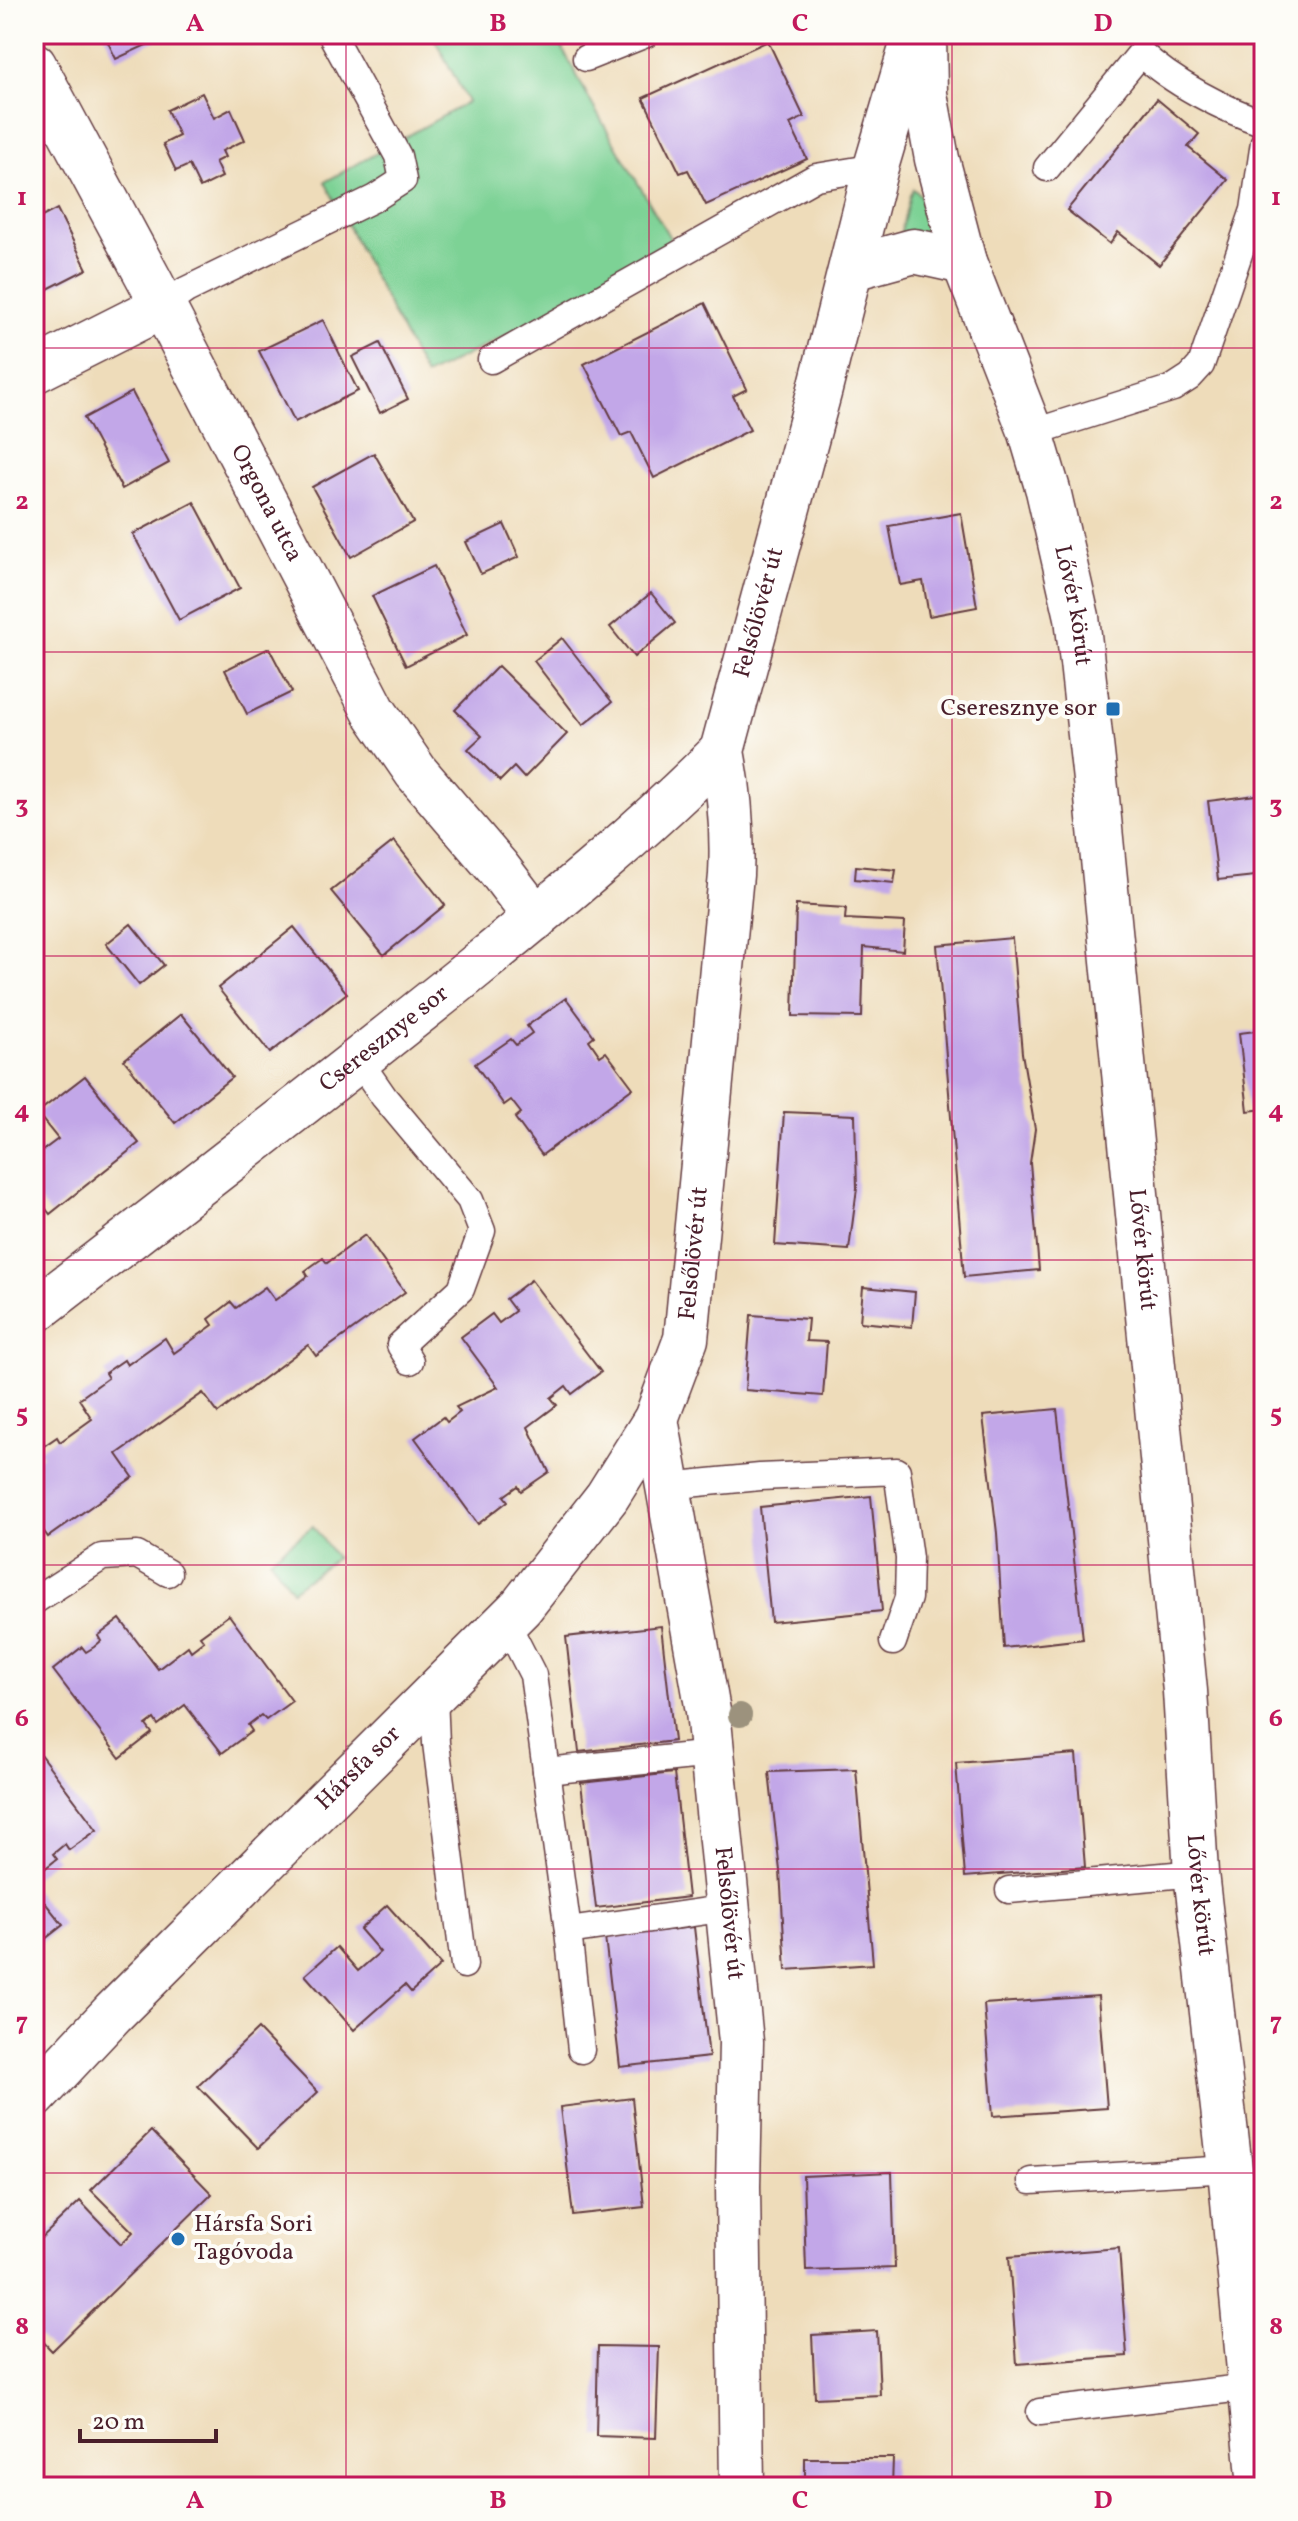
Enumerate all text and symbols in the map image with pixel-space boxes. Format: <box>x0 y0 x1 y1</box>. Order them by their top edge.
text: A <box>186 6 205 42</box>
text: B <box>489 6 507 42</box>
text: C <box>792 6 808 42</box>
text: D <box>1093 6 1113 42</box>
text: 1 <box>17 180 27 216</box>
text: 1 <box>1271 180 1281 216</box>
street label: Orgona utca <box>221 439 311 568</box>
text: 2 <box>15 484 29 520</box>
text: 2 <box>1269 484 1283 520</box>
street label: Lővér körút <box>1044 542 1099 668</box>
street label: Felsőlövér út <box>725 544 793 682</box>
place label: Cseresznye sor <box>941 692 1097 726</box>
marker: Cseresznye sor <box>1104 700 1122 718</box>
text: 3 <box>15 788 29 824</box>
text: 3 <box>1269 788 1283 824</box>
street label: Cseresznye sor <box>312 977 456 1101</box>
text: 4 <box>14 1093 30 1129</box>
text: 4 <box>1268 1093 1284 1129</box>
street label: Felsőlövér út <box>671 1185 718 1322</box>
street label: Lővér körút <box>1119 1187 1164 1312</box>
text: 5 <box>16 1397 28 1433</box>
text: 5 <box>1270 1397 1282 1433</box>
text: 6 <box>15 1701 29 1737</box>
text: 6 <box>1269 1701 1283 1737</box>
street label: Hársfa sor <box>308 1718 409 1819</box>
street label: Lővér körút <box>1177 1833 1222 1958</box>
street label: Felsőlövér út <box>705 1845 752 1982</box>
text: 7 <box>16 2005 28 2041</box>
text: 7 <box>1270 2005 1282 2041</box>
place label: Hársfa Sori Tagóvoda <box>194 2208 313 2270</box>
marker: Hársfa Sori Tagóvoda <box>169 2230 187 2248</box>
text: 8 <box>15 2309 29 2345</box>
text: 8 <box>1269 2309 1283 2345</box>
scale bar <box>80 2393 216 2443</box>
text: 20 m <box>92 2406 145 2440</box>
text: A <box>186 2483 205 2519</box>
text: B <box>489 2483 507 2519</box>
text: C <box>792 2483 808 2519</box>
text: D <box>1093 2483 1113 2519</box>

